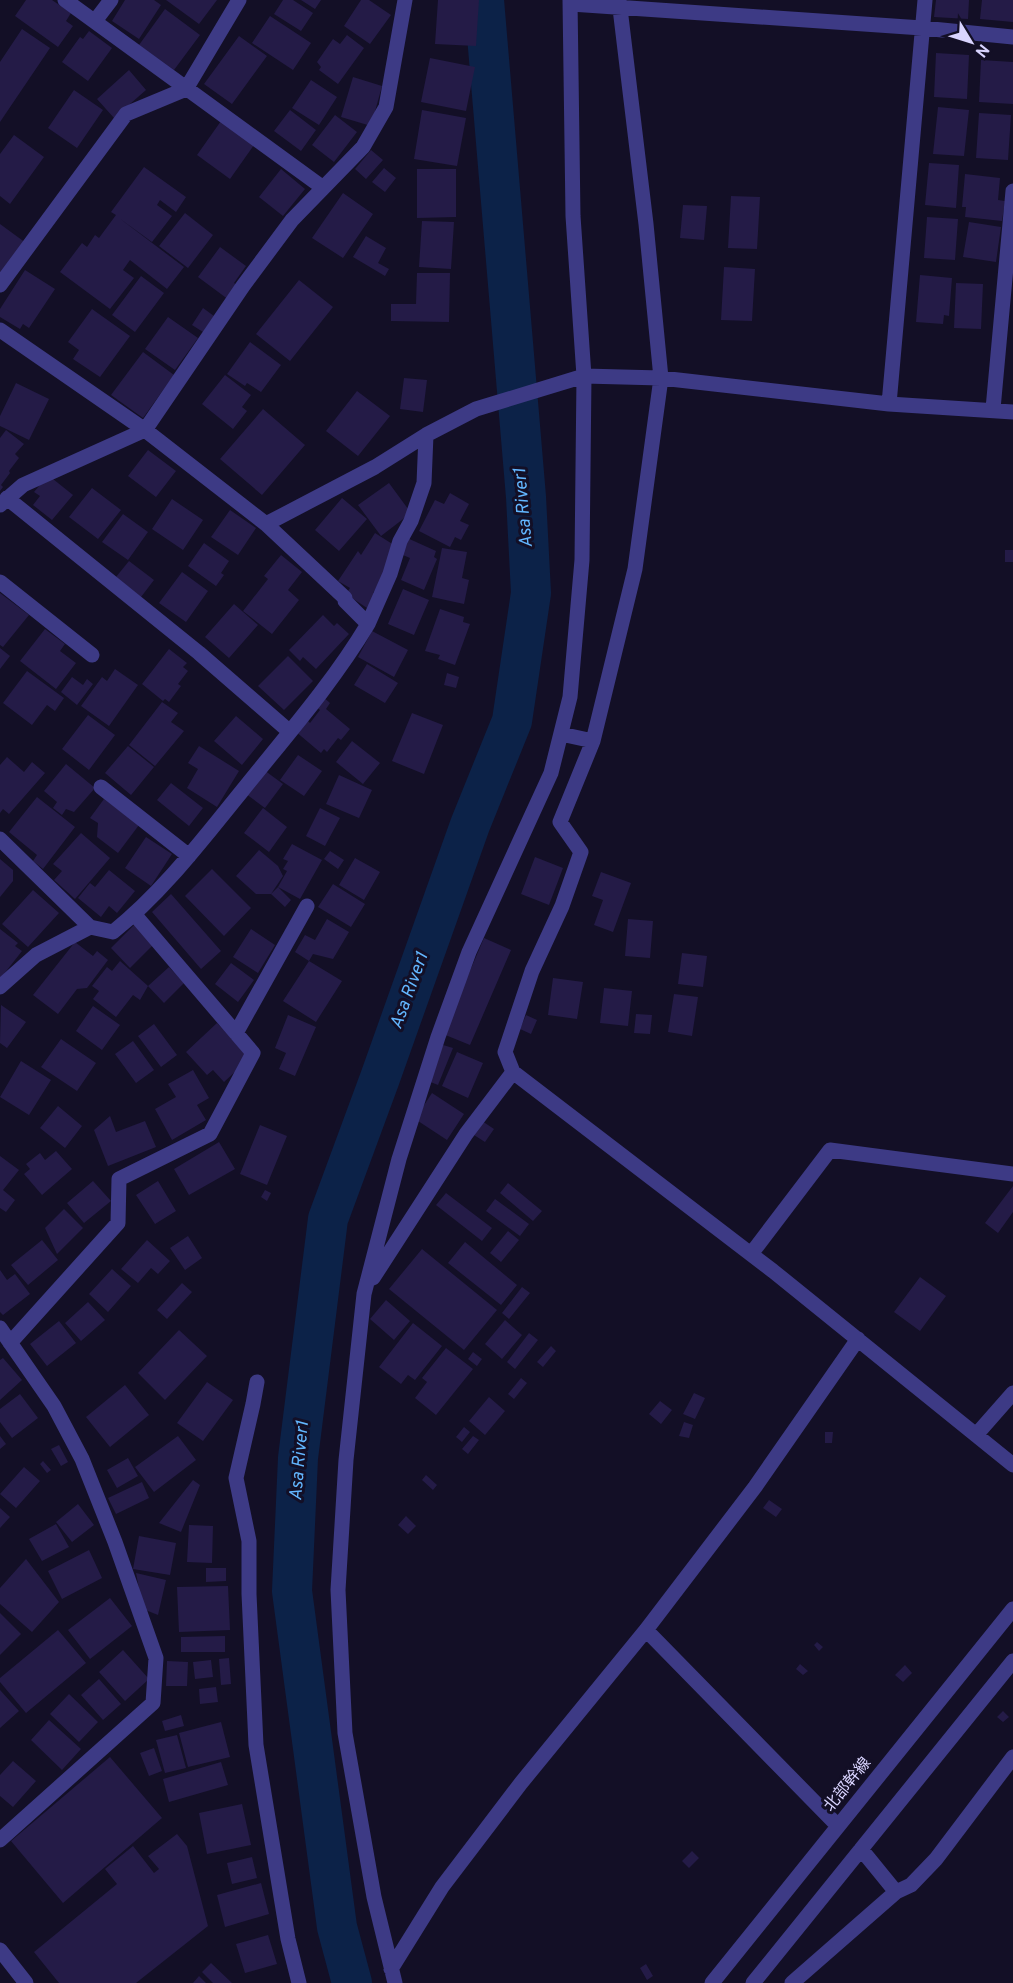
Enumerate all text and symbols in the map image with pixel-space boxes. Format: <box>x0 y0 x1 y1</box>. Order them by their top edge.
north arrow <box>941 12 1001 72</box>
text: N <box>970 39 993 61</box>
water label: Asa River1 <box>509 466 539 549</box>
water label: Asa River1 <box>386 949 435 1032</box>
water label: Asa River1 <box>285 1419 315 1502</box>
street label: 北部幹線 <box>820 1754 876 1816</box>

